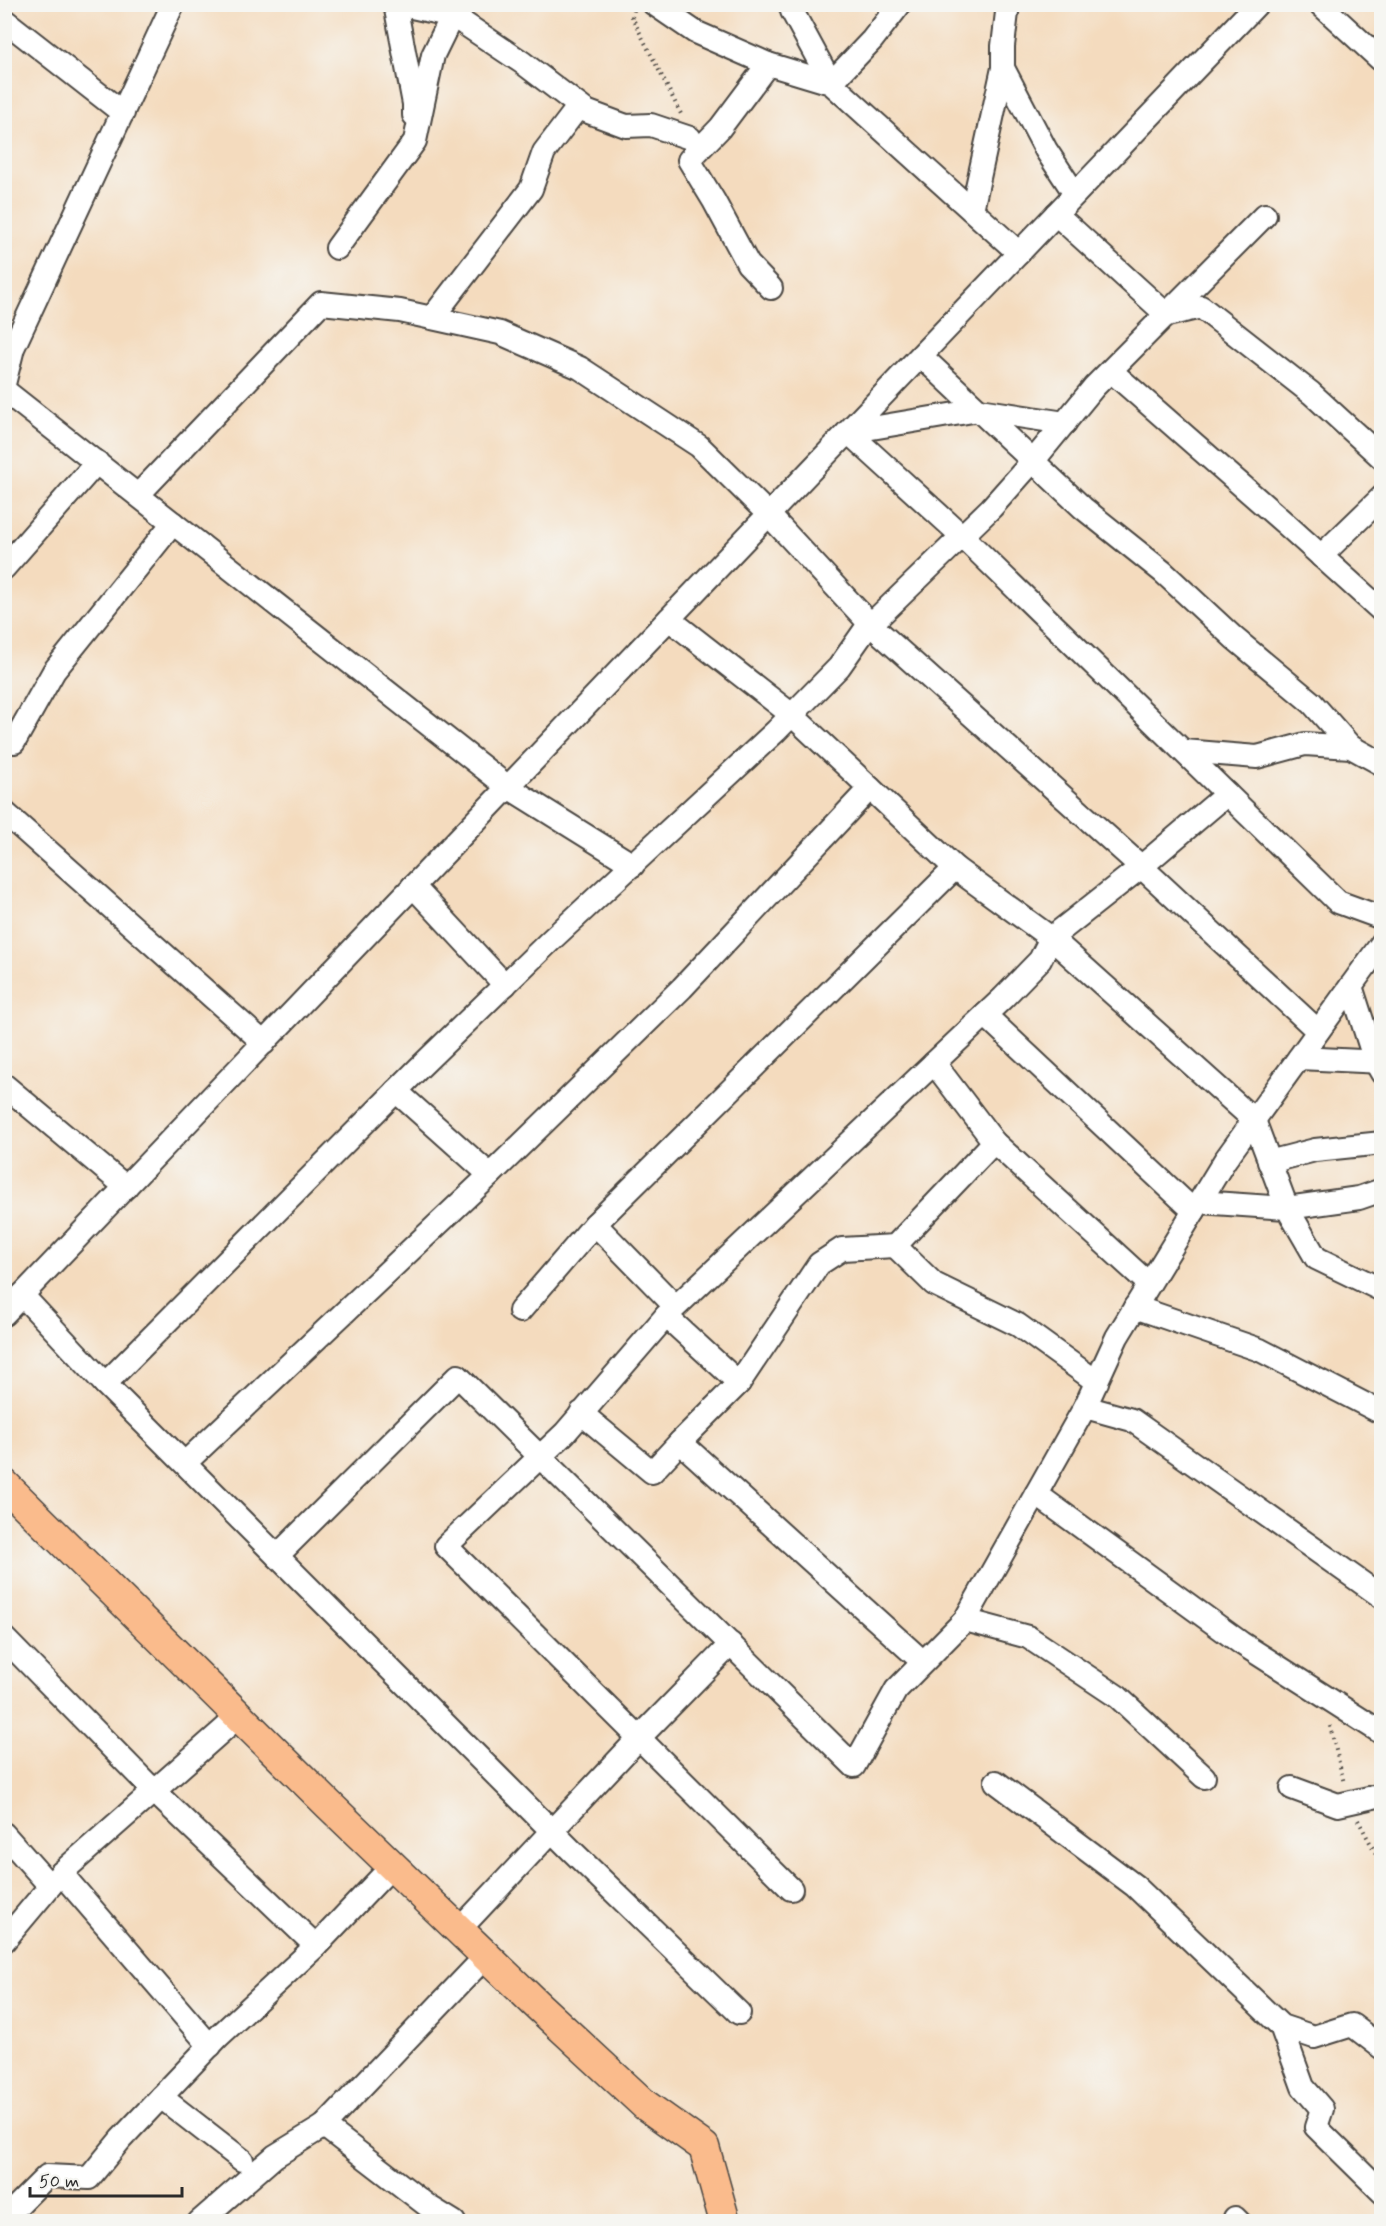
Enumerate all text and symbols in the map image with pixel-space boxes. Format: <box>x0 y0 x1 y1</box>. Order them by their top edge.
scale bar <box>30 2160 182 2198</box>
text: 50 m <box>39 2170 79 2194</box>

